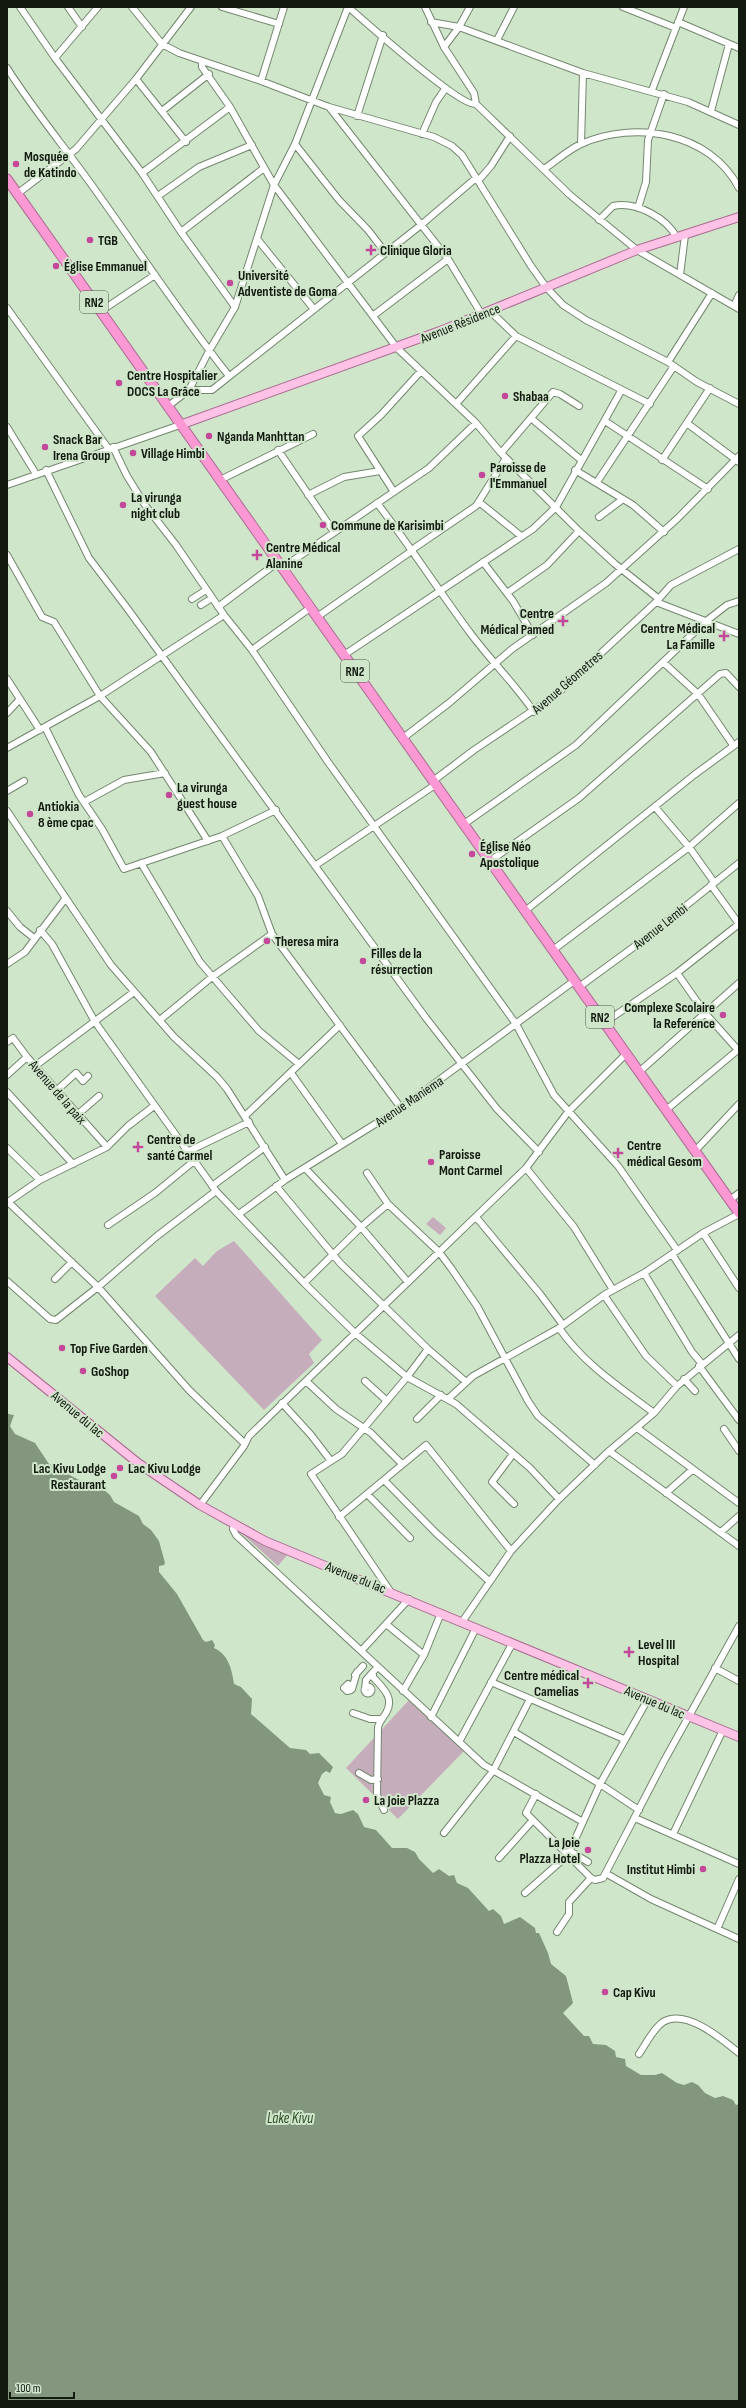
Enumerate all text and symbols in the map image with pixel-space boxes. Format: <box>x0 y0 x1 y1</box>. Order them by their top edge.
place label: Mosquée de Katindo <box>24 148 77 181</box>
marker: Mosquée de Katindo <box>11 159 21 169</box>
place label: TGB <box>98 232 118 249</box>
marker: TGB <box>85 235 95 245</box>
place label: Clinique Gloria <box>380 242 452 259</box>
marker: Clinique Gloria <box>365 244 377 256</box>
place label: Église Emmanuel <box>64 258 147 275</box>
marker: Église Emmanuel <box>51 261 61 271</box>
place label: Université Adventiste de Goma <box>237 267 337 300</box>
marker: Université Adventiste de Goma <box>225 278 235 288</box>
road number: RN2 <box>80 291 108 313</box>
street label: Avenue Résidence <box>417 300 503 348</box>
place label: Centre Hospitalier DOCS La Grâce <box>127 367 218 400</box>
marker: Centre Hospitalier DOCS La Grâce <box>114 378 124 388</box>
place label: Shabaa <box>513 388 549 405</box>
marker: Shabaa <box>500 391 510 401</box>
place label: Nganda Manhttan <box>217 428 305 445</box>
place label: Snack Bar Irena Group <box>53 431 110 464</box>
marker: Nganda Manhttan <box>204 431 214 441</box>
marker: Snack Bar Irena Group <box>40 442 50 452</box>
place label: Village Himbi <box>141 445 205 462</box>
marker: Village Himbi <box>128 448 138 458</box>
place label: Paroisse de l'Emmanuel <box>490 459 547 492</box>
marker: Paroisse de l'Emmanuel <box>477 470 487 480</box>
place label: La virunga night club <box>131 489 182 522</box>
marker: La virunga night club <box>118 500 128 510</box>
place label: Commune de Karisimbi <box>331 517 444 534</box>
marker: Commune de Karisimbi <box>318 520 328 530</box>
place label: Centre Médical Alanine <box>265 539 341 572</box>
marker: Centre Médical Alanine <box>251 549 263 561</box>
place label: Centre Médical Pamed <box>480 605 554 638</box>
marker: Centre Médical Pamed <box>557 615 569 627</box>
place label: Centre Médical La Famille <box>641 620 715 653</box>
marker: Centre Médical La Famille <box>718 630 730 642</box>
street label: Avenue Géometres <box>528 647 606 718</box>
road number: RN2 <box>341 660 369 682</box>
place label: La virunga guest house <box>177 779 237 812</box>
marker: La virunga guest house <box>164 790 174 800</box>
place label: Antiokia 8 ème cpac <box>37 798 94 831</box>
marker: Antiokia 8 ème cpac <box>25 809 35 819</box>
place label: Église Néo Apostolique <box>479 838 539 871</box>
marker: Église Néo Apostolique <box>467 849 477 859</box>
street label: Avenue Lembi <box>629 900 691 954</box>
place label: Theresa mira <box>275 933 339 950</box>
marker: Theresa mira <box>262 936 272 946</box>
place label: Filles de la résurrection <box>371 945 433 978</box>
marker: Filles de la résurrection <box>358 956 368 966</box>
place label: Complexe Scolaire la Reference <box>624 999 715 1032</box>
road number: RN2 <box>586 1006 614 1028</box>
marker: Complexe Scolaire la Reference <box>718 1010 728 1020</box>
street label: Avenue de la paix <box>25 1056 91 1128</box>
street label: Avenue Maniema <box>371 1072 447 1131</box>
place label: Centre de santé Carmel <box>147 1131 212 1164</box>
place label: Centre médical Gesom <box>627 1137 702 1170</box>
marker: Centre de santé Carmel <box>132 1141 144 1153</box>
place label: Paroisse Mont Carmel <box>439 1146 502 1179</box>
marker: Centre médical Gesom <box>612 1147 624 1159</box>
marker: Paroisse Mont Carmel <box>426 1157 436 1167</box>
place label: Top Five Garden <box>70 1340 148 1357</box>
marker: Top Five Garden <box>57 1343 67 1353</box>
place label: GoShop <box>91 1363 129 1380</box>
marker: GoShop <box>78 1366 88 1376</box>
street label: Avenue du lac <box>47 1387 108 1441</box>
place label: Lac Kivu Lodge Restaurant <box>33 1460 106 1493</box>
place label: Lac Kivu Lodge <box>128 1460 201 1477</box>
marker: Lac Kivu Lodge <box>115 1463 125 1473</box>
marker: Lac Kivu Lodge Restaurant <box>109 1471 119 1481</box>
street label: Avenue du lac <box>322 1557 389 1597</box>
place label: Level III Hospital <box>638 1636 679 1669</box>
marker: Level III Hospital <box>623 1646 635 1658</box>
place label: Centre médical Camelias <box>504 1667 579 1700</box>
marker: Centre médical Camelias <box>582 1677 594 1689</box>
street label: Avenue du lac <box>621 1682 688 1723</box>
place label: La Joie Plazza <box>374 1792 439 1809</box>
marker: La Joie Plazza <box>361 1795 371 1805</box>
place label: La Joie Plazza Hotel <box>519 1834 580 1867</box>
marker: La Joie Plazza Hotel <box>583 1845 593 1855</box>
place label: Institut Himbi <box>627 1861 695 1878</box>
marker: Institut Himbi <box>698 1864 708 1874</box>
place label: Cap Kivu <box>613 1984 656 2001</box>
marker: Cap Kivu <box>600 1987 610 1997</box>
water label: Lake Kivu <box>267 2109 314 2128</box>
scale bar <box>10 2374 74 2400</box>
text: 100 m <box>16 2381 41 2396</box>

